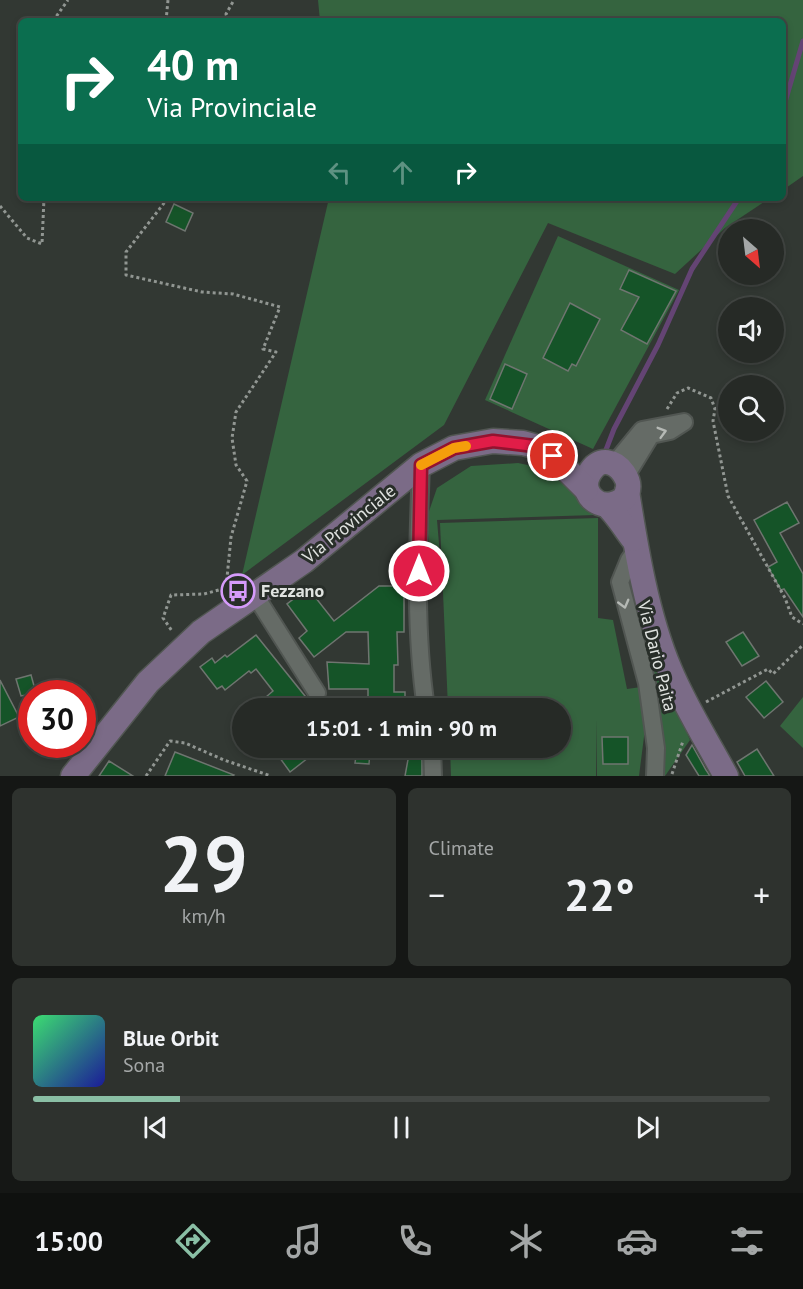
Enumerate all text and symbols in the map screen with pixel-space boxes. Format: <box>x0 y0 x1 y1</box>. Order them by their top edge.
text: 40 m <box>147 37 239 92</box>
icon: right <box>48 42 126 120</box>
text: Via Provinciale <box>147 90 317 124</box>
icon: left <box>323 156 356 189</box>
icon: ahead <box>386 156 419 189</box>
icon: right <box>449 156 482 189</box>
north arrow <box>718 219 784 285</box>
map controls <box>718 219 784 441</box>
button: sound <box>718 297 784 363</box>
button: search <box>718 375 784 441</box>
one-way arrow <box>657 427 667 440</box>
pin <box>527 430 578 481</box>
icon: arrive <box>536 439 569 472</box>
street label: Via Provinciale <box>297 479 400 569</box>
position arrow <box>387 539 451 603</box>
bus stop icon: Fezzano <box>220 573 256 609</box>
place label: Fezzano <box>261 579 324 602</box>
street label: Via Dario Paita <box>632 597 682 714</box>
one-way arrow <box>617 599 630 609</box>
speed limit sign: 30 <box>18 680 96 758</box>
text: 15:01 · 1 min · 90 m <box>306 714 497 742</box>
text: 29 <box>160 813 248 914</box>
text: Climate <box>429 835 494 861</box>
text: 22° <box>564 865 635 923</box>
text: − <box>429 873 445 916</box>
text: + <box>753 873 770 916</box>
text: km/h <box>182 903 226 929</box>
text: Blue Orbit <box>123 1024 219 1052</box>
text: Sona <box>123 1052 165 1078</box>
icon: previous <box>139 1111 172 1144</box>
icon: pause <box>385 1111 418 1144</box>
icon: next <box>631 1111 664 1144</box>
icon: directions <box>172 1220 214 1262</box>
icon: music <box>283 1220 325 1262</box>
icon: phone <box>394 1220 436 1262</box>
icon: climate <box>505 1220 547 1262</box>
icon: car <box>616 1220 658 1262</box>
icon: filters <box>726 1220 768 1262</box>
text: 15:00 <box>34 1224 103 1258</box>

